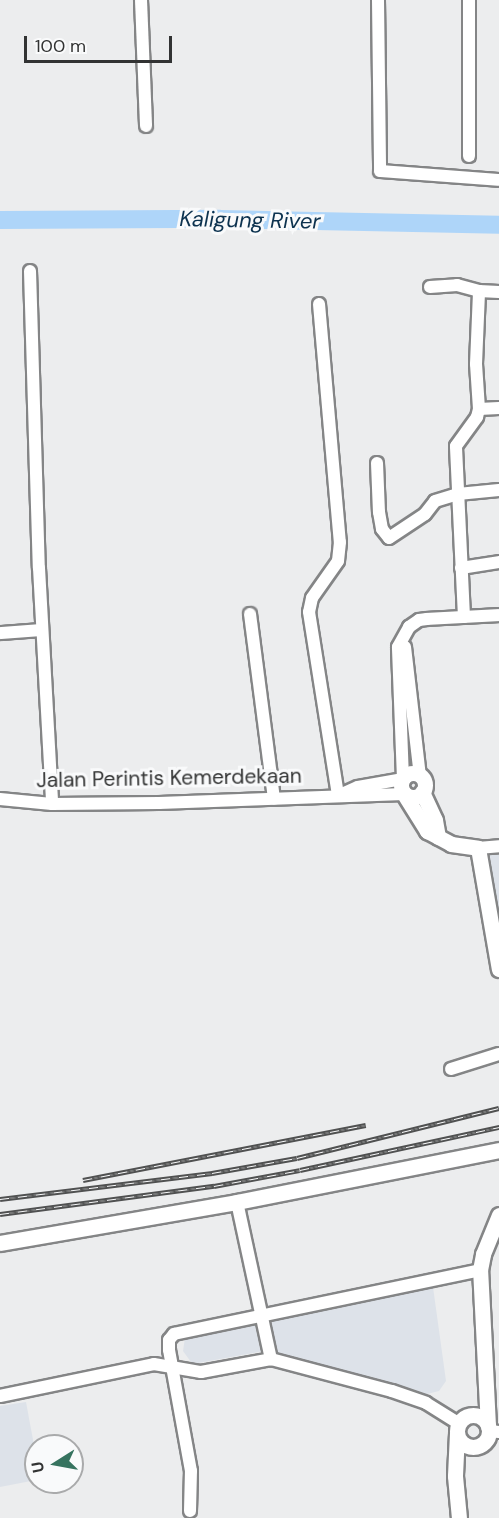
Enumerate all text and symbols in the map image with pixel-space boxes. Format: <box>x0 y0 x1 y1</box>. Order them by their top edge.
scale bar <box>27 24 176 62</box>
text: 100 m <box>35 34 86 58</box>
water label: Kaligung River <box>179 206 321 234</box>
street label: Jalan Perintis Kemerdekaan <box>36 763 302 793</box>
north arrow <box>24 1434 84 1494</box>
text: U <box>26 1460 49 1475</box>

